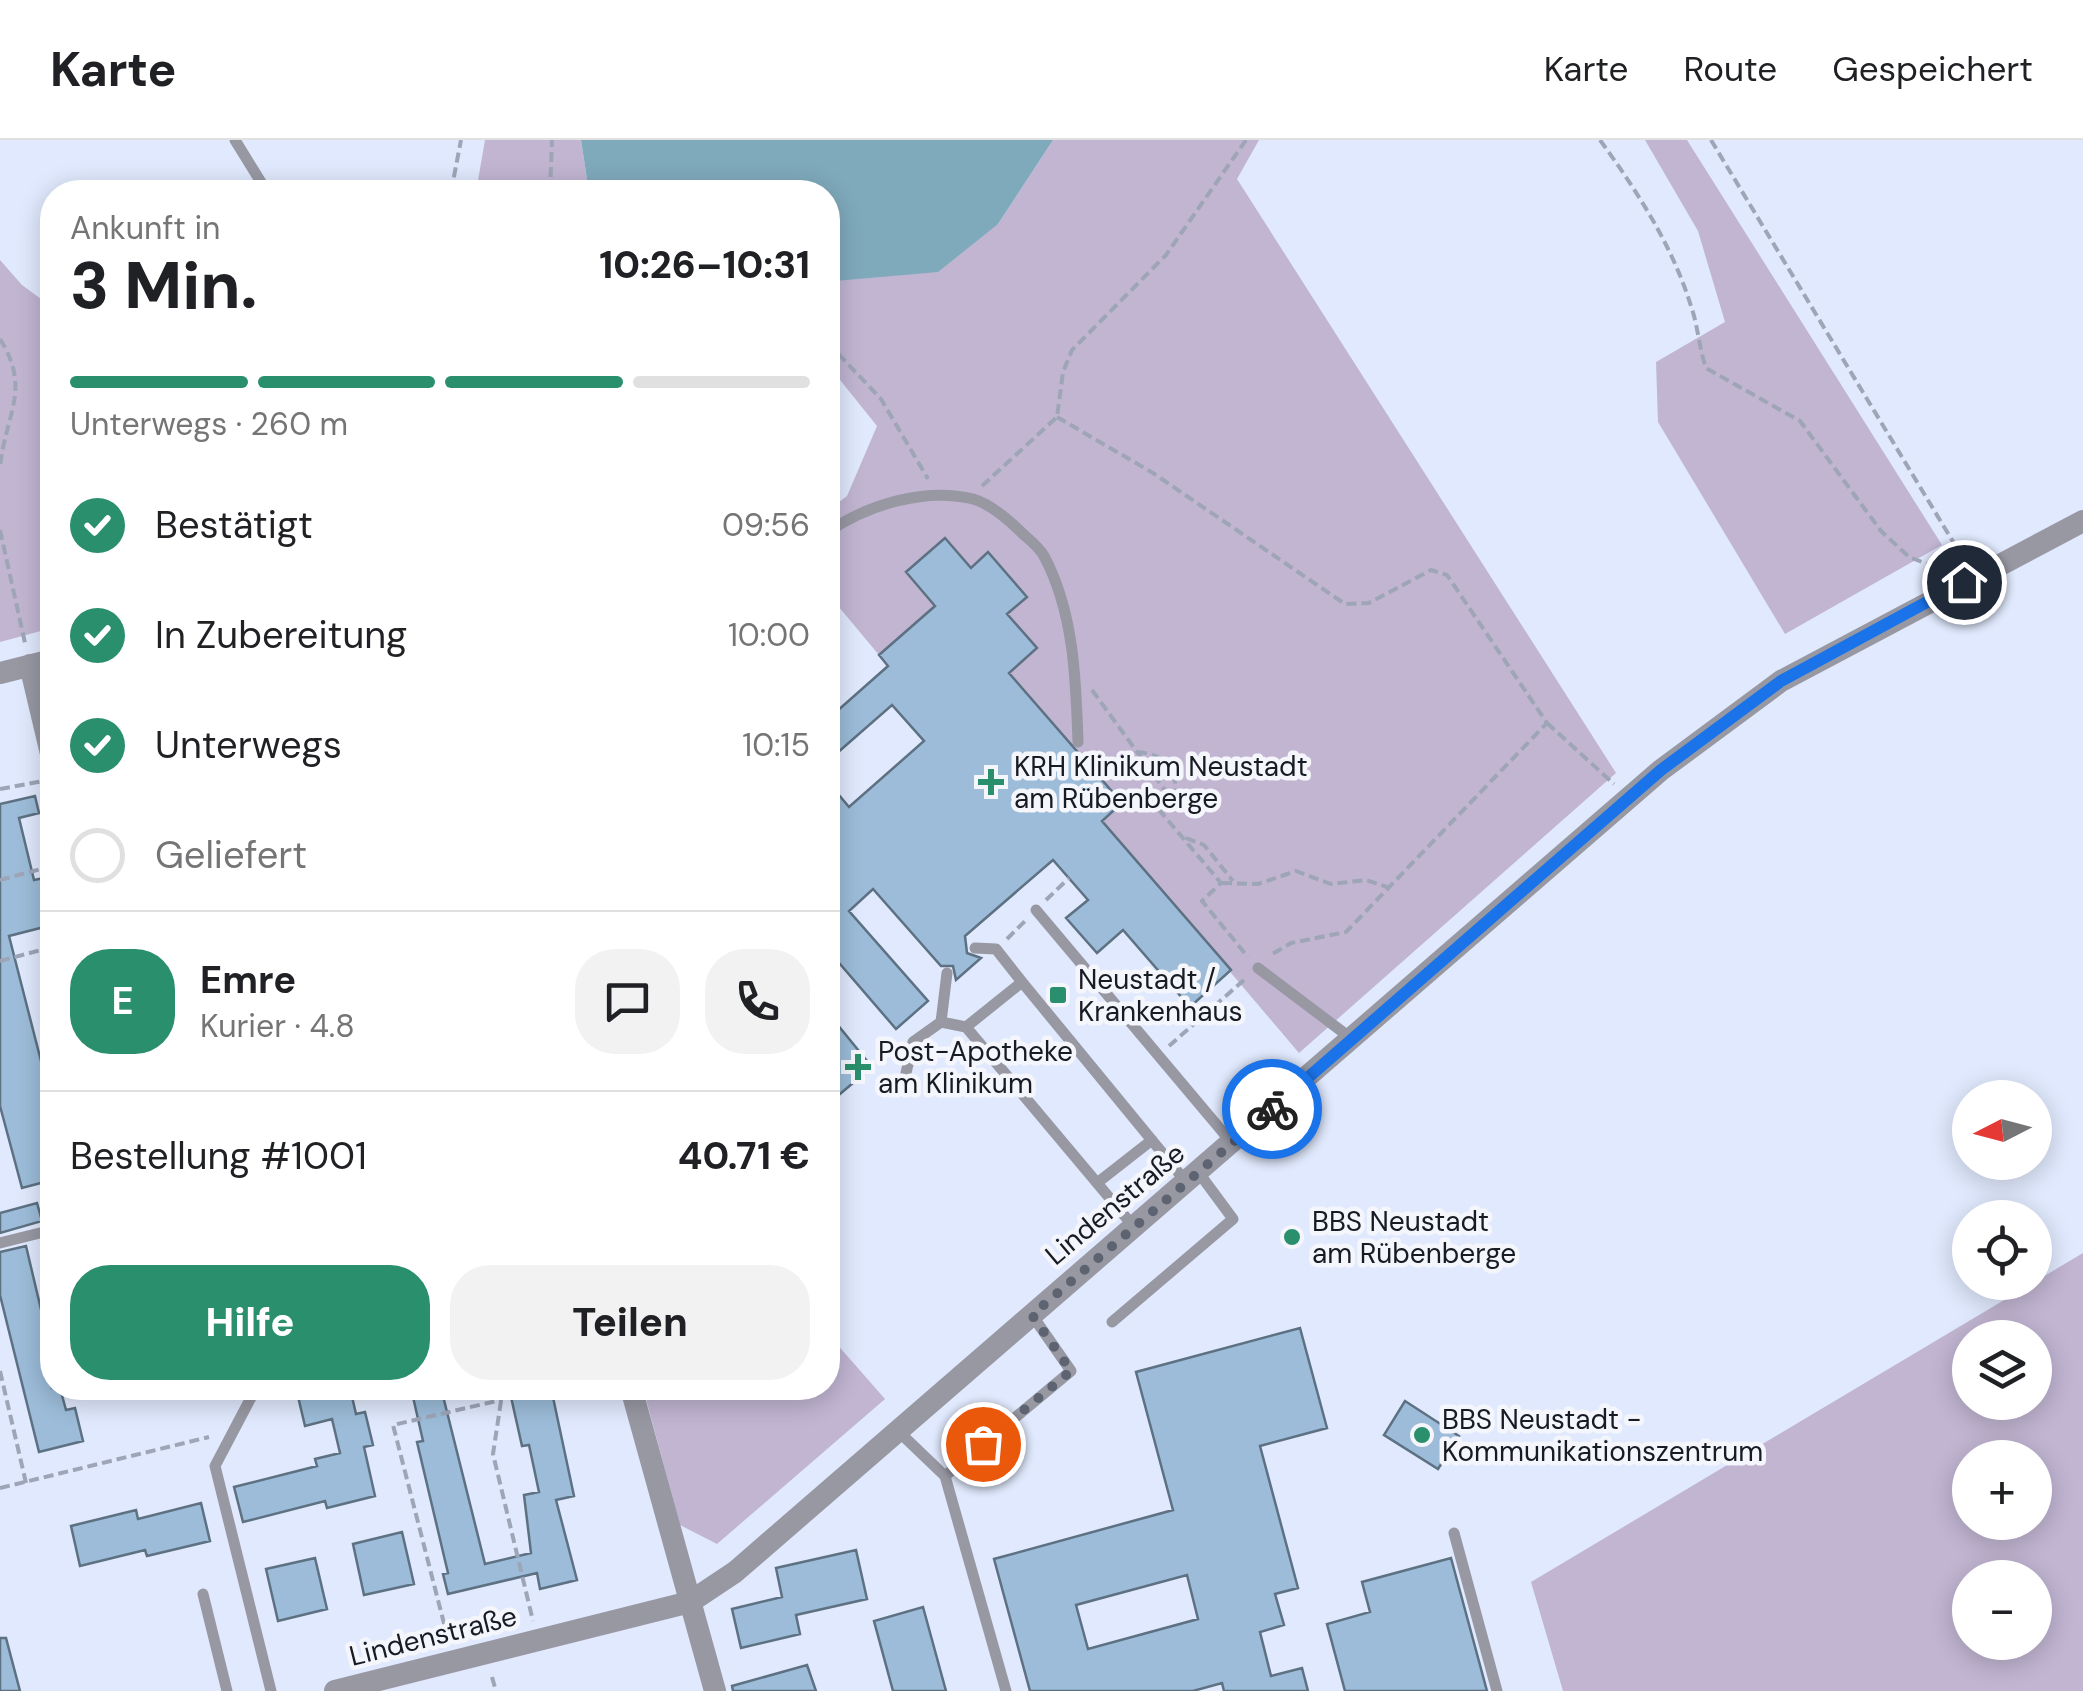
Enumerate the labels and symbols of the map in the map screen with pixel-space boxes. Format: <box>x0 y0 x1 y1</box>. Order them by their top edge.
pin <box>1922 540 2007 625</box>
place label: KRH Klinikum Neustadt am Rübenberge <box>1014 748 1308 817</box>
marker: KRH Klinikum Neustadt am Rübenberge <box>978 769 1004 795</box>
place label: Neustadt / Krankenhaus <box>1078 961 1243 1030</box>
marker: Neustadt / Krankenhaus <box>1047 984 1069 1006</box>
place label: Post-Apotheke am Klinikum <box>878 1033 1073 1102</box>
marker: Post-Apotheke am Klinikum <box>847 1056 869 1078</box>
courier <box>1222 1059 1322 1159</box>
north arrow <box>1952 1080 2052 1180</box>
street label: Lindenstraße <box>1038 1135 1192 1273</box>
place label: BBS Neustadt am Rübenberge <box>1312 1203 1516 1272</box>
marker: BBS Neustadt am Rübenberge <box>1281 1226 1303 1248</box>
place label: BBS Neustadt - Kommunikationszentrum <box>1442 1401 1763 1470</box>
pin <box>941 1402 1026 1487</box>
marker: BBS Neustadt - Kommunikationszentrum <box>1411 1424 1433 1446</box>
street label: Lindenstraße <box>346 1597 520 1675</box>

